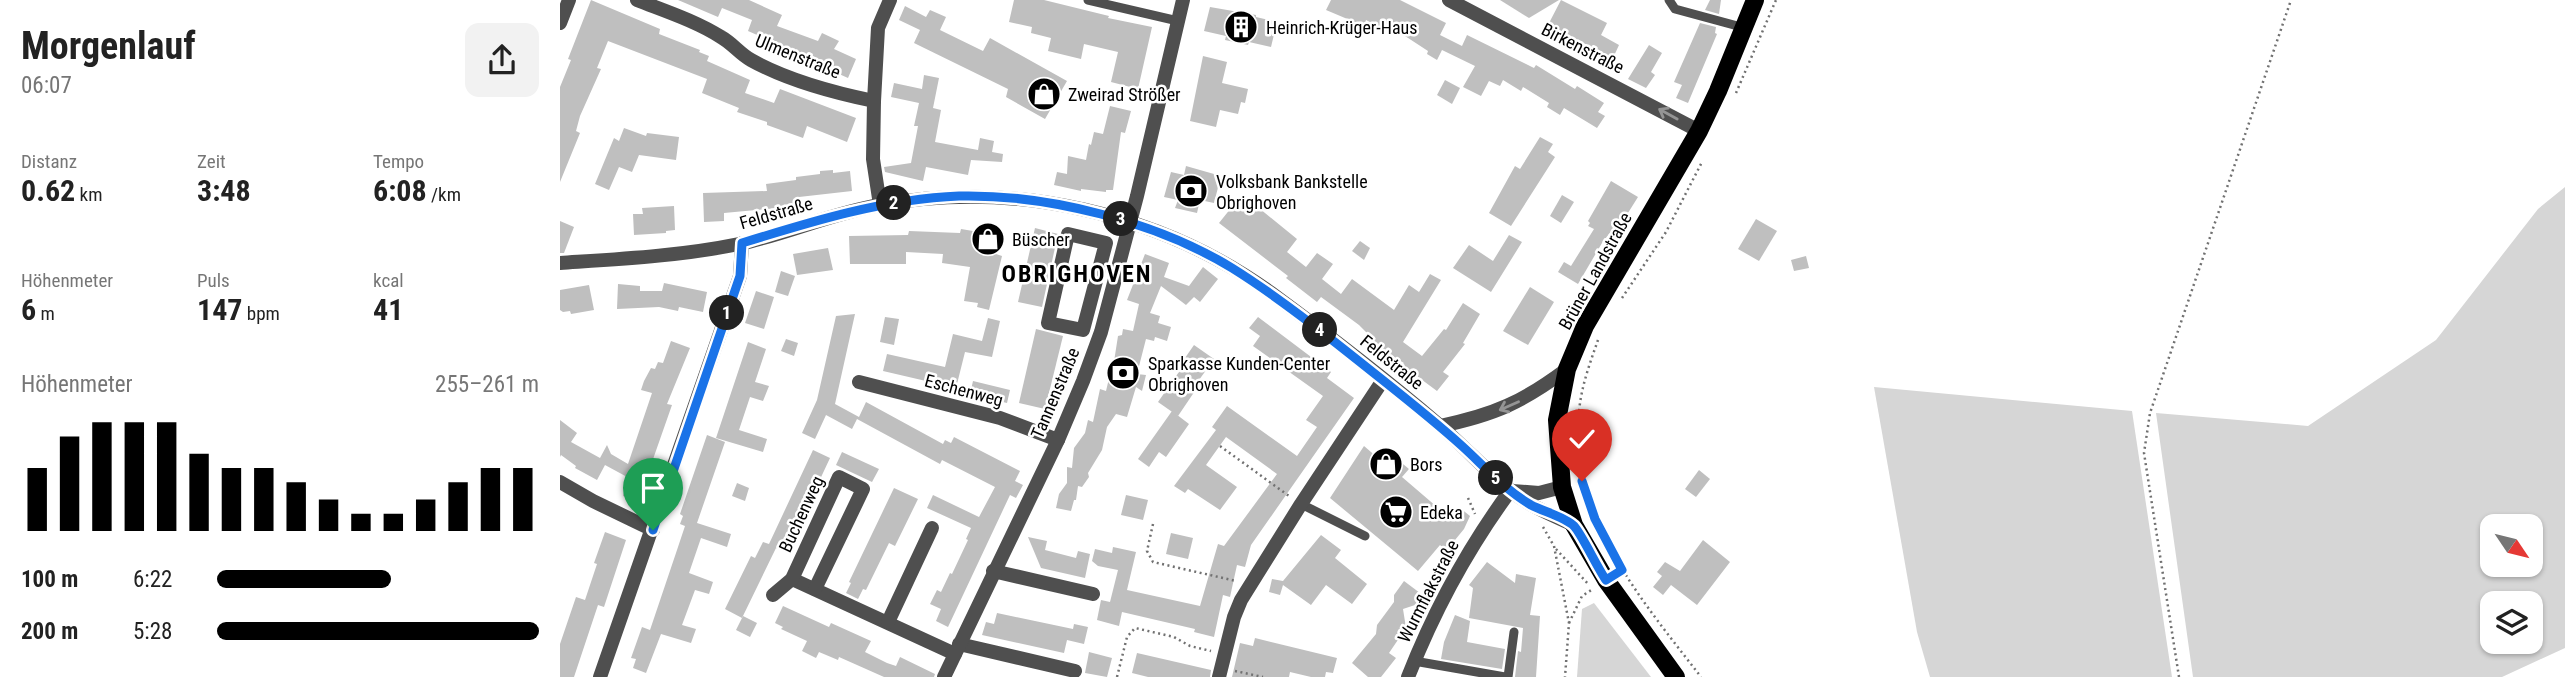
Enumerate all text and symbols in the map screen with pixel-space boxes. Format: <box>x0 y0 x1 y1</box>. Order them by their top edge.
building icon: Heinrich-Krüger-Haus <box>1222 8 1260 46</box>
place label: Heinrich-Krüger-Haus <box>1266 17 1418 38</box>
street label: Birkenstraße <box>1538 18 1628 78</box>
button: share <box>465 23 539 97</box>
text: Morgenlauf <box>21 24 196 68</box>
street label: Ulmenstraße <box>752 29 844 83</box>
text: 06:07 <box>21 72 72 99</box>
shop icon: Zweirad Strößer <box>1025 75 1063 113</box>
place label: Zweirad Strößer <box>1068 84 1181 105</box>
one-way arrow <box>1658 107 1679 120</box>
text: Distanz <box>21 150 77 173</box>
text: Zeit <box>197 150 226 173</box>
text: Tempo <box>373 150 424 173</box>
place label: Volksbank Bankstelle Obrighoven <box>1216 171 1368 213</box>
bank icon: Volksbank Bankstelle Obrighoven <box>1172 172 1210 210</box>
text: 0.62 <box>21 173 75 208</box>
text: 3:48 <box>197 173 251 208</box>
text: 6:08 <box>373 173 427 208</box>
text: km <box>75 183 102 206</box>
text: /km <box>427 183 461 206</box>
pin: 2 <box>876 186 912 220</box>
text: 2 <box>889 191 898 214</box>
street label: Feldstraße <box>737 193 815 233</box>
pin: 3 <box>1104 202 1138 236</box>
text: 3 <box>1116 207 1125 230</box>
street label: Brüner Landstraße <box>1554 209 1636 333</box>
shop icon: Büscher <box>969 220 1007 258</box>
place label: Büscher <box>1012 229 1070 250</box>
district label: OBRIGHOVEN <box>1001 260 1153 288</box>
text: Höhenmeter <box>21 269 113 292</box>
text: Puls <box>197 269 230 292</box>
text: kcal <box>373 269 404 292</box>
text: 6 <box>21 292 36 327</box>
text: 147 <box>197 292 242 327</box>
text: 41 <box>373 292 403 327</box>
pin: 1 <box>710 296 744 330</box>
text: 1 <box>722 301 731 324</box>
text: m <box>36 302 55 325</box>
text: bpm <box>242 302 280 325</box>
pin: 4 <box>1302 312 1338 348</box>
text: 4 <box>1315 318 1324 341</box>
street label: Feldstraße <box>1356 330 1428 394</box>
street label: Tannenstraße <box>1026 344 1084 442</box>
place label: Sparkasse Kunden-Center Obrighoven <box>1148 353 1331 395</box>
bank icon: Sparkasse Kunden-Center Obrighoven <box>1104 354 1142 392</box>
street label: Eschenweg <box>922 369 1006 411</box>
text: Höhenmeter <box>21 371 133 398</box>
text: 255–261 m <box>435 371 539 398</box>
one-way arrow <box>1499 400 1521 413</box>
pin <box>1552 409 1612 481</box>
icon: check <box>1563 420 1601 458</box>
shop icon: Bors <box>1367 445 1405 483</box>
place label: Bors <box>1410 454 1443 475</box>
pin <box>623 458 683 530</box>
pin: 5 <box>1478 461 1514 496</box>
text: 5 <box>1491 466 1500 489</box>
icon: arrive <box>634 469 672 507</box>
street label: Buchenweg <box>774 473 828 555</box>
supermarket icon: Edeka <box>1377 493 1415 531</box>
place label: Edeka <box>1420 502 1463 523</box>
north arrow <box>2480 514 2543 578</box>
map controls <box>2480 514 2543 654</box>
street label: Wurmflakstraße <box>1393 536 1463 646</box>
text: 100 m <box>21 566 78 593</box>
text: 6:22 <box>133 566 172 593</box>
button: layers <box>2480 591 2543 654</box>
text: 200 m <box>21 618 78 645</box>
text: 5:28 <box>133 618 172 645</box>

